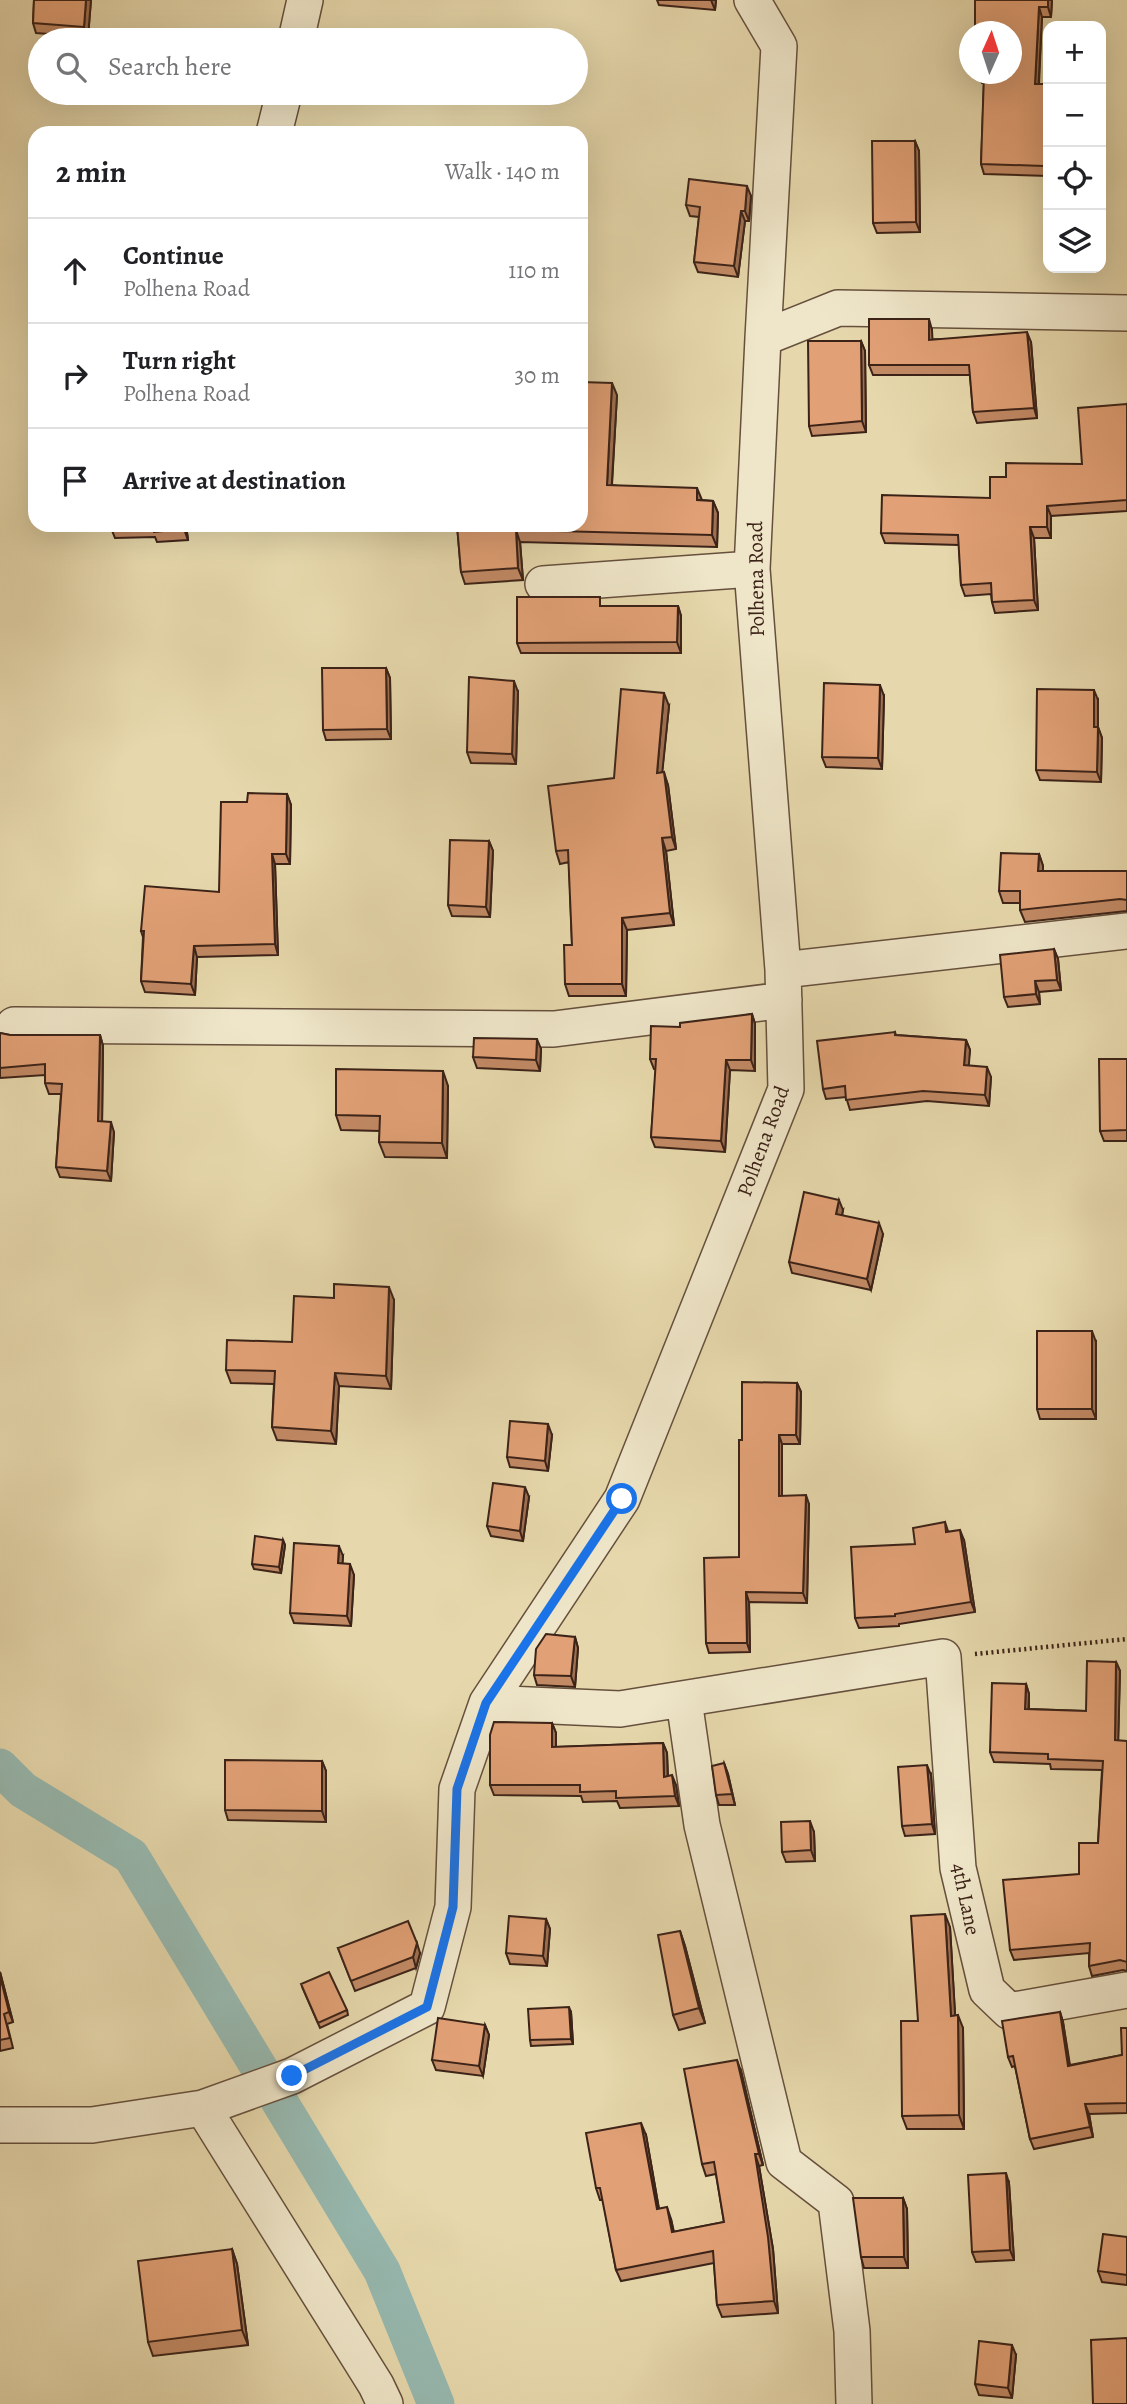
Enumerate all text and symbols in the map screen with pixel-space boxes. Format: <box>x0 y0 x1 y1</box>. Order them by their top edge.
north arrow <box>959 21 1022 84</box>
map controls <box>1043 21 1106 273</box>
button: + <box>1043 21 1106 84</box>
search box <box>28 28 588 105</box>
icon: search <box>52 48 90 86</box>
text: Search here <box>108 49 232 84</box>
button: − <box>1043 84 1106 147</box>
button: locate <box>1043 147 1106 210</box>
text: 2 min <box>56 152 126 192</box>
text: Walk · 140 m <box>445 156 560 187</box>
button: layers <box>1043 210 1106 273</box>
text: Continue <box>123 238 224 273</box>
icon: ahead <box>56 252 94 290</box>
text: 110 m <box>508 255 560 286</box>
text: Polhena Road <box>123 273 250 304</box>
text: Turn right <box>123 343 236 378</box>
icon: right <box>56 357 94 395</box>
text: 30 m <box>514 360 560 391</box>
text: Polhena Road <box>123 378 250 409</box>
icon: arrive <box>56 462 94 500</box>
text: Arrive at destination <box>123 463 346 498</box>
street label: Polhena Road <box>741 520 771 637</box>
street label: Polhena Road <box>730 1081 796 1200</box>
route start <box>606 1483 637 1514</box>
street label: 4th Lane <box>945 1860 987 1938</box>
route end <box>276 2060 307 2091</box>

